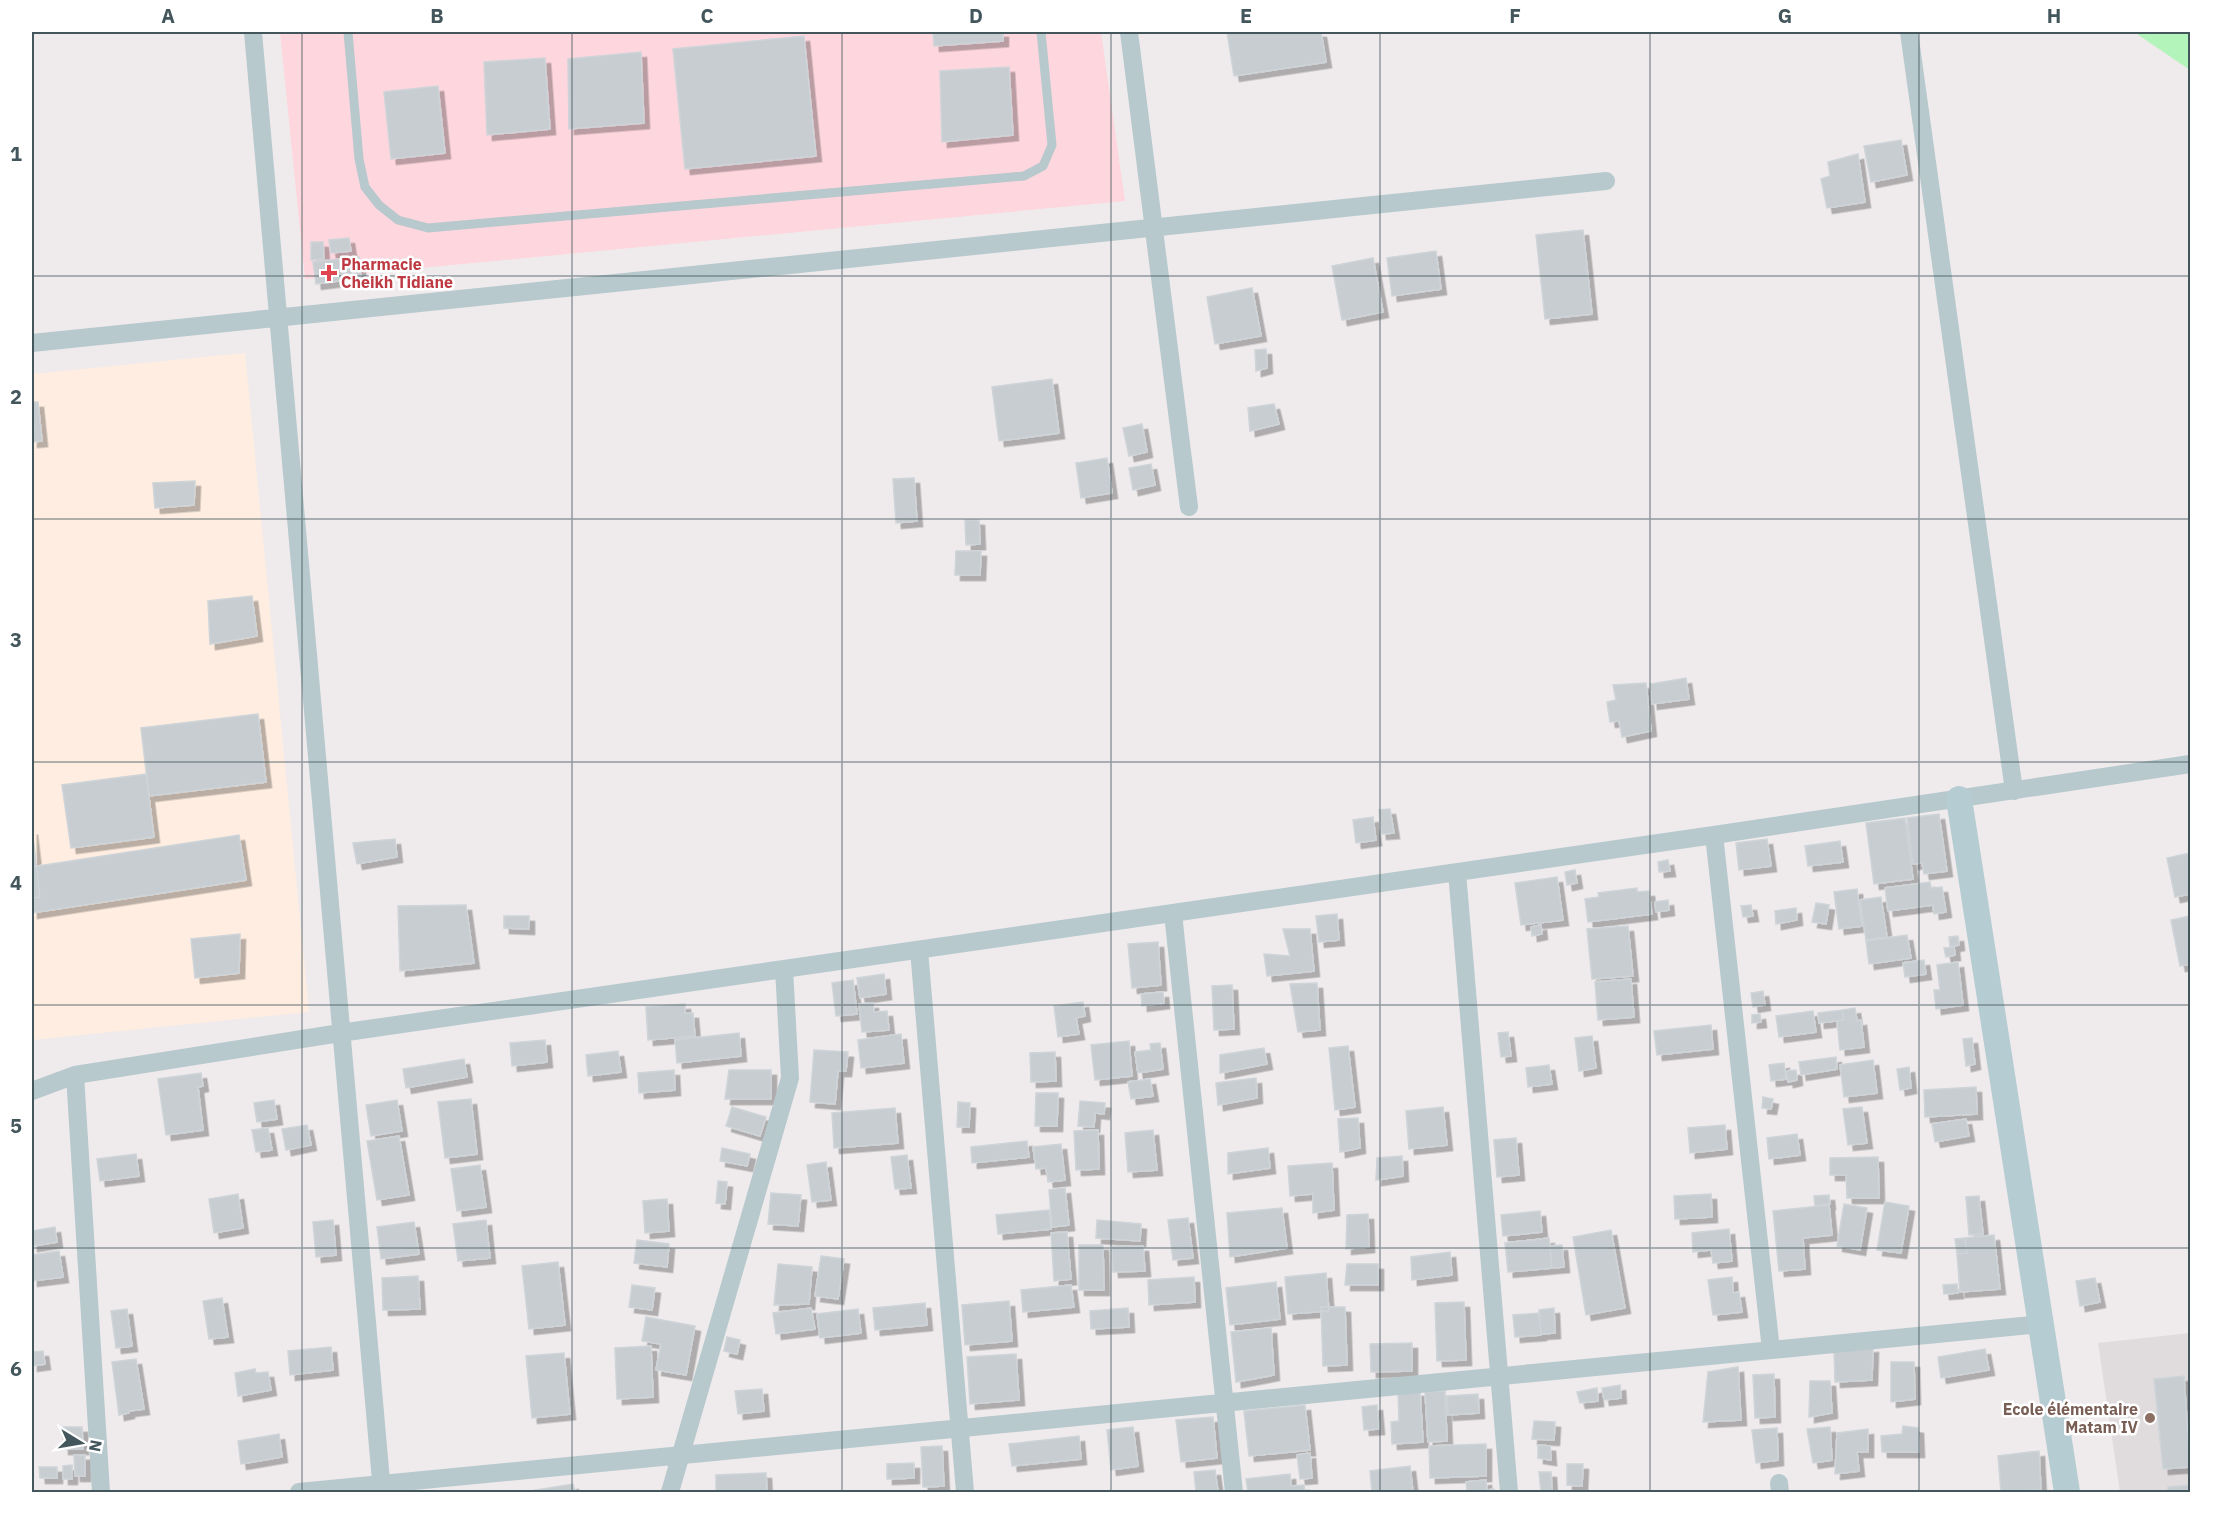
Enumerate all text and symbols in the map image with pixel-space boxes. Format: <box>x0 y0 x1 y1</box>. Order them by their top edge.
text: A <box>161 2 175 29</box>
text: B <box>430 2 444 29</box>
text: C <box>700 2 714 29</box>
text: D <box>969 2 983 29</box>
text: E <box>1240 2 1252 29</box>
text: F <box>1509 2 1521 29</box>
text: G <box>1778 2 1792 29</box>
text: H <box>2047 2 2061 29</box>
text: 1 <box>10 140 22 167</box>
place label: Pharmacie Cheikh Tidiane <box>341 254 453 292</box>
marker: Pharmacie Cheikh Tidiane <box>322 266 336 280</box>
text: 2 <box>10 383 22 410</box>
text: 3 <box>10 626 22 653</box>
text: 4 <box>10 869 22 896</box>
text: 5 <box>10 1112 22 1139</box>
text: 6 <box>10 1355 22 1382</box>
place label: Ecole élémentaire Matam IV <box>2003 1399 2139 1437</box>
marker: Ecole élémentaire Matam IV <box>2143 1411 2157 1425</box>
north arrow <box>51 1413 111 1473</box>
text: N <box>85 1438 107 1453</box>

